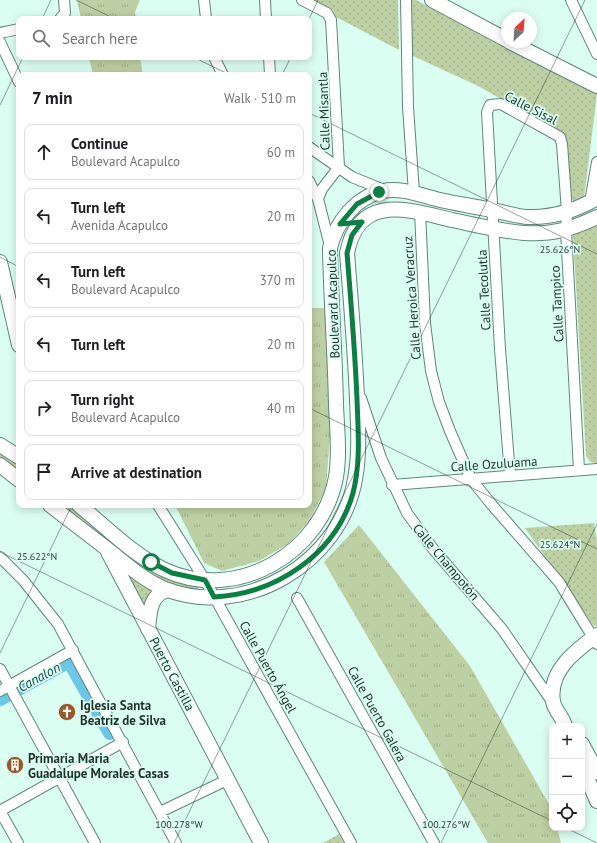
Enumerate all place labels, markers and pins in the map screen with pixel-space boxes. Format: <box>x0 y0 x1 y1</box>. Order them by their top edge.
place label: Iglesia Santa Beatriz de Silva <box>80 697 166 729</box>
church icon: Iglesia Santa Beatriz de Silva <box>57 702 77 722</box>
place label: Primaria Maria Guadalupe Morales Casas <box>28 750 169 782</box>
building icon: Primaria Maria Guadalupe Morales Casas <box>5 755 25 775</box>

